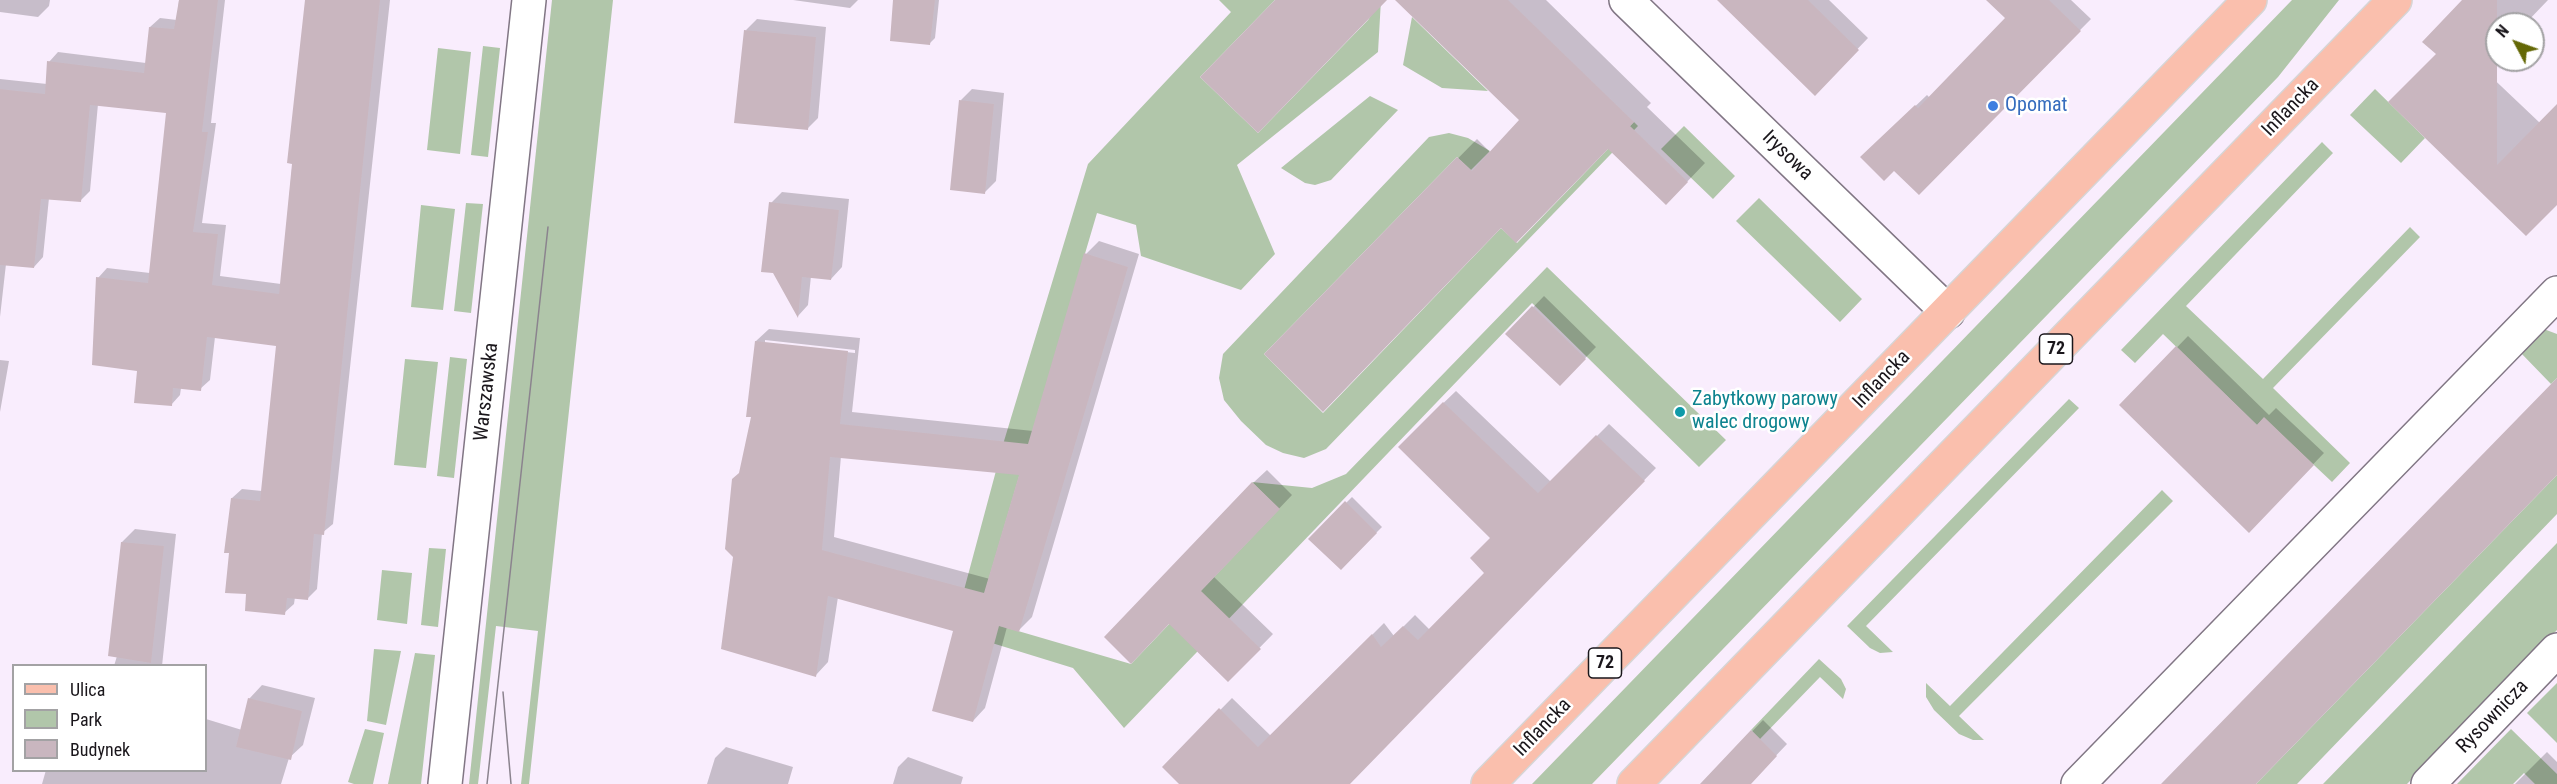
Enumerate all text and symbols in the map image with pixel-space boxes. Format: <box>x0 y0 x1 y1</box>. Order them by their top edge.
north arrow <box>2485 12 2545 72</box>
text: N <box>2492 21 2513 41</box>
street label: Inflancka <box>2257 74 2325 142</box>
place label: Opomat <box>2005 94 2067 118</box>
marker: Opomat <box>1986 99 2000 113</box>
street label: Irysowa <box>1757 126 1817 186</box>
road number: 72 <box>2040 334 2072 364</box>
street label: Warszawska <box>470 342 504 442</box>
street label: Inflancka <box>1848 346 1916 414</box>
place label: Zabytkowy parowy walec drogowy <box>1692 388 1838 435</box>
marker: Zabytkowy parowy walec drogowy <box>1673 405 1687 419</box>
road number: 72 <box>1588 648 1622 678</box>
legend <box>12 664 207 772</box>
street label: Rysownicza <box>2452 675 2534 759</box>
text: Ulica <box>70 679 105 700</box>
street label: Inflancka <box>1509 694 1577 762</box>
text: Park <box>70 709 102 730</box>
text: Budynek <box>70 739 130 760</box>

